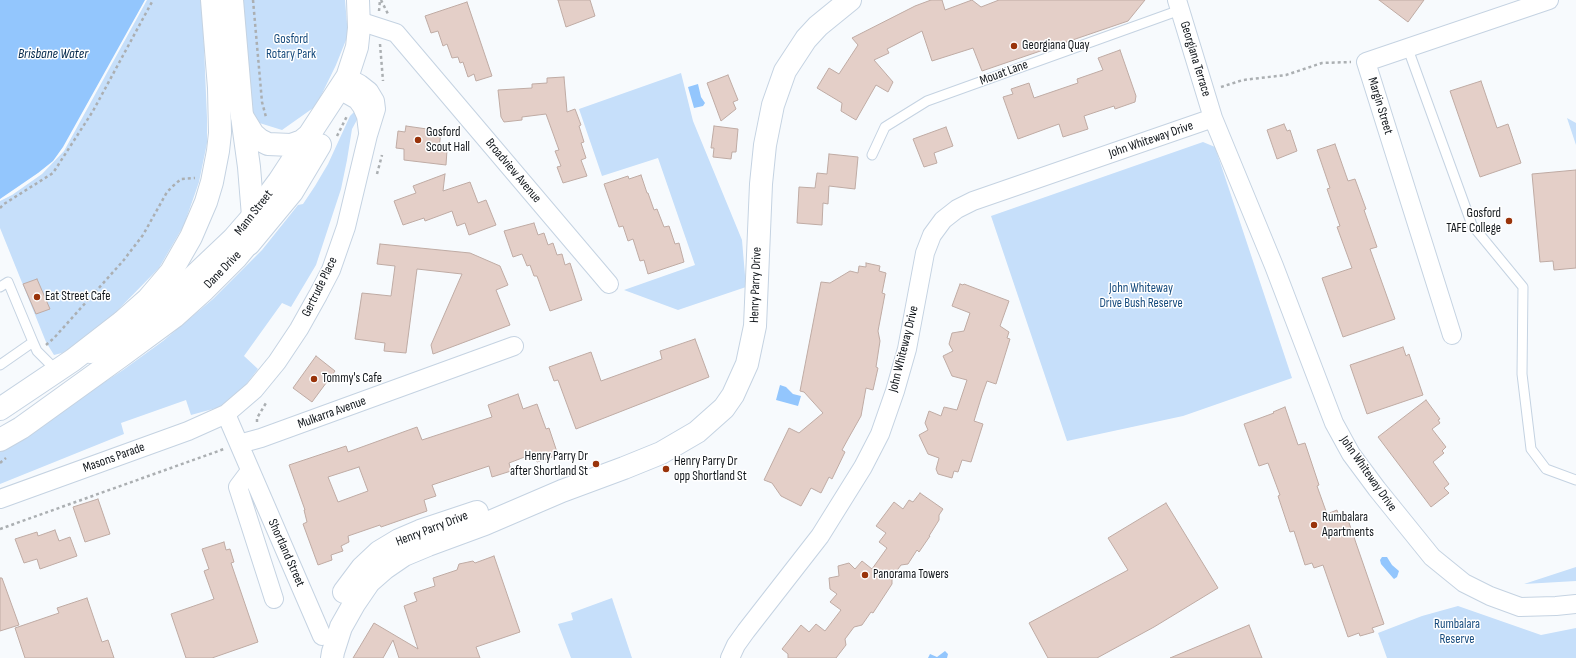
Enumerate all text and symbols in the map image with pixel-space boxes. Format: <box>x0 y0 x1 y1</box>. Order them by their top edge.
street label: Georgiana Terrace <box>1176 19 1214 99</box>
park label: Gosford Rotary Park <box>266 32 316 63</box>
place label: Georgiana Quay <box>1022 38 1090 54</box>
marker: Georgiana Quay <box>1009 41 1019 51</box>
water label: Brisbane Water <box>18 46 88 62</box>
street label: Mouat Lane <box>978 57 1030 89</box>
street label: Margin Street <box>1364 76 1396 136</box>
street label: John Whiteway Drive <box>1107 118 1195 162</box>
place label: Gosford Scout Hall <box>426 125 470 156</box>
marker: Gosford Scout Hall <box>413 135 423 145</box>
street label: Broadview Avenue <box>482 136 544 206</box>
street label: Mann Street <box>231 187 277 239</box>
place label: Gosford TAFE College <box>1446 206 1501 237</box>
marker: Gosford TAFE College <box>1504 216 1514 226</box>
street label: Henry Parry Drive <box>747 247 765 323</box>
street label: Dane Drive <box>201 248 245 292</box>
street label: Gertrude Place <box>299 254 341 320</box>
park label: John Whiteway Drive Bush Reserve <box>1099 281 1183 312</box>
place label: Eat Street Cafe <box>45 289 110 305</box>
marker: Eat Street Cafe <box>32 292 42 302</box>
street label: John Whiteway Drive <box>886 304 922 394</box>
place label: Tommy's Cafe <box>322 371 382 387</box>
marker: Tommy's Cafe <box>309 374 319 384</box>
street label: Mulkarra Avenue <box>296 393 368 433</box>
street label: John Whiteway Drive <box>1336 433 1400 515</box>
street label: Masons Parade <box>81 440 147 476</box>
place label: Henry Parry Dr after Shortland St <box>510 449 588 480</box>
place label: Henry Parry Dr opp Shortland St <box>674 454 747 485</box>
marker: Henry Parry Dr after Shortland St <box>591 459 601 469</box>
marker: Henry Parry Dr opp Shortland St <box>661 464 671 474</box>
street label: Henry Parry Drive <box>394 508 470 550</box>
place label: Rumbalara Apartments <box>1322 510 1374 541</box>
street label: Shortland Street <box>264 517 308 589</box>
marker: Rumbalara Apartments <box>1309 520 1319 530</box>
place label: Panorama Towers <box>873 567 949 583</box>
marker: Panorama Towers <box>860 570 870 580</box>
park label: Rumbalara Reserve <box>1434 617 1480 648</box>

